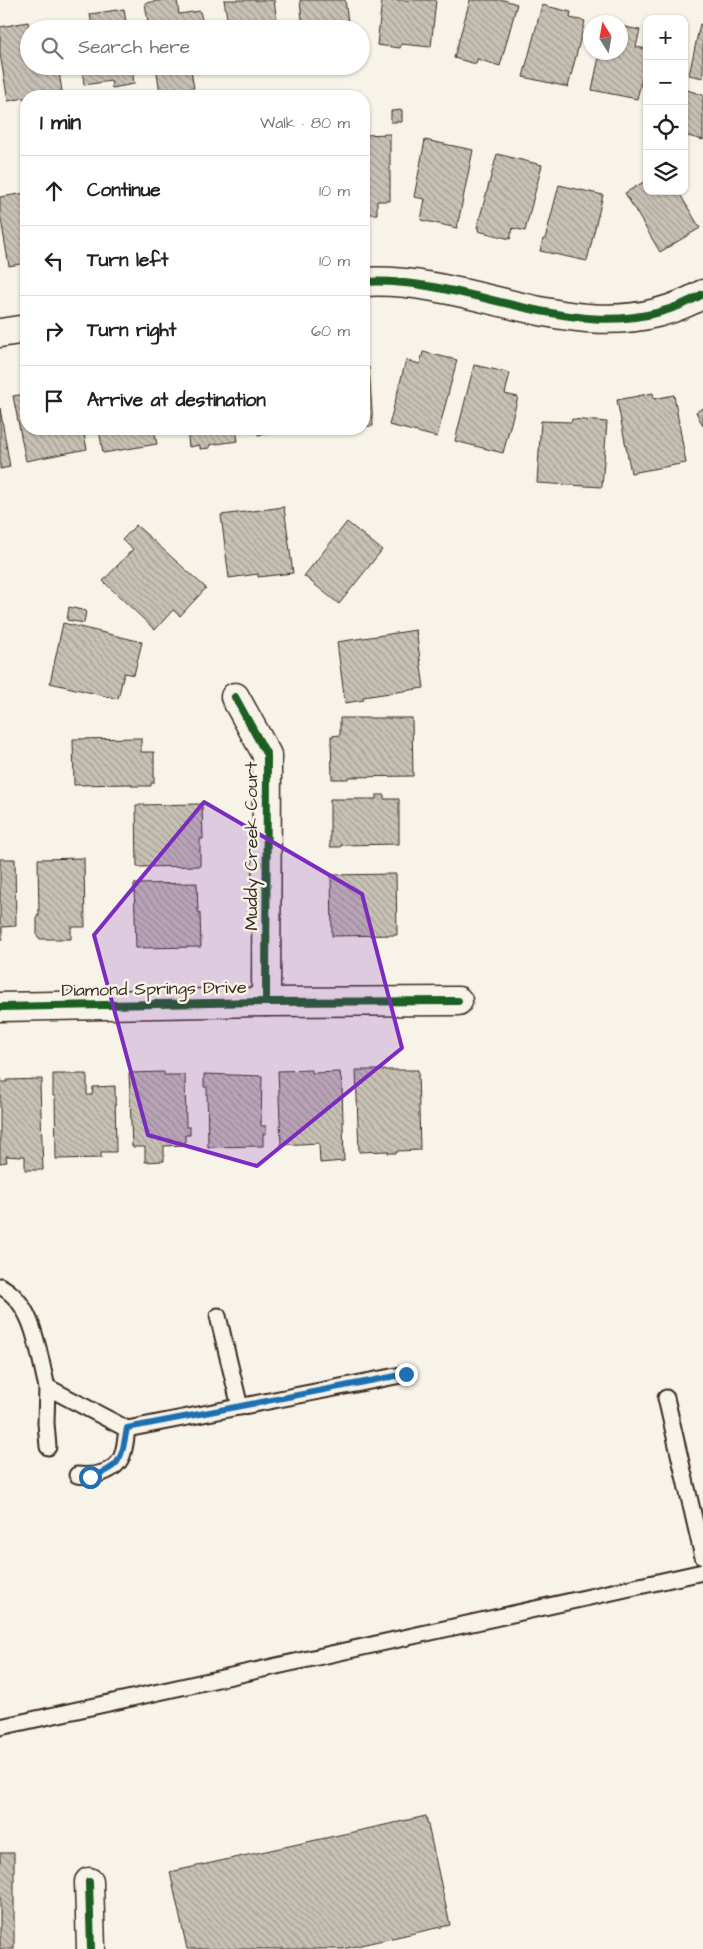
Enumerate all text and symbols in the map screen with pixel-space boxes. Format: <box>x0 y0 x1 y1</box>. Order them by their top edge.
north arrow <box>583 15 628 60</box>
map controls <box>643 15 688 195</box>
button: + <box>643 15 688 60</box>
search box <box>20 20 370 75</box>
icon: search <box>38 34 66 62</box>
text: Search here <box>78 34 190 61</box>
button: − <box>643 60 688 105</box>
button: locate <box>643 105 688 150</box>
text: 1 min <box>40 108 81 137</box>
text: Walk · 80 m <box>260 112 350 134</box>
button: layers <box>643 150 688 195</box>
icon: ahead <box>40 177 68 205</box>
text: Continue <box>87 177 161 204</box>
text: 10 m <box>319 180 350 202</box>
icon: left <box>40 247 68 275</box>
text: Turn left <box>87 247 168 274</box>
text: 10 m <box>319 250 350 272</box>
icon: right <box>40 317 68 345</box>
text: Turn right <box>87 317 176 344</box>
text: 60 m <box>311 320 350 342</box>
icon: arrive <box>40 387 68 415</box>
text: Arrive at destination <box>87 387 266 414</box>
street label: Muddy Creek Court <box>239 761 265 931</box>
street label: Diamond Springs Drive <box>61 975 247 1004</box>
route end <box>395 1363 418 1386</box>
route start <box>79 1466 102 1489</box>

